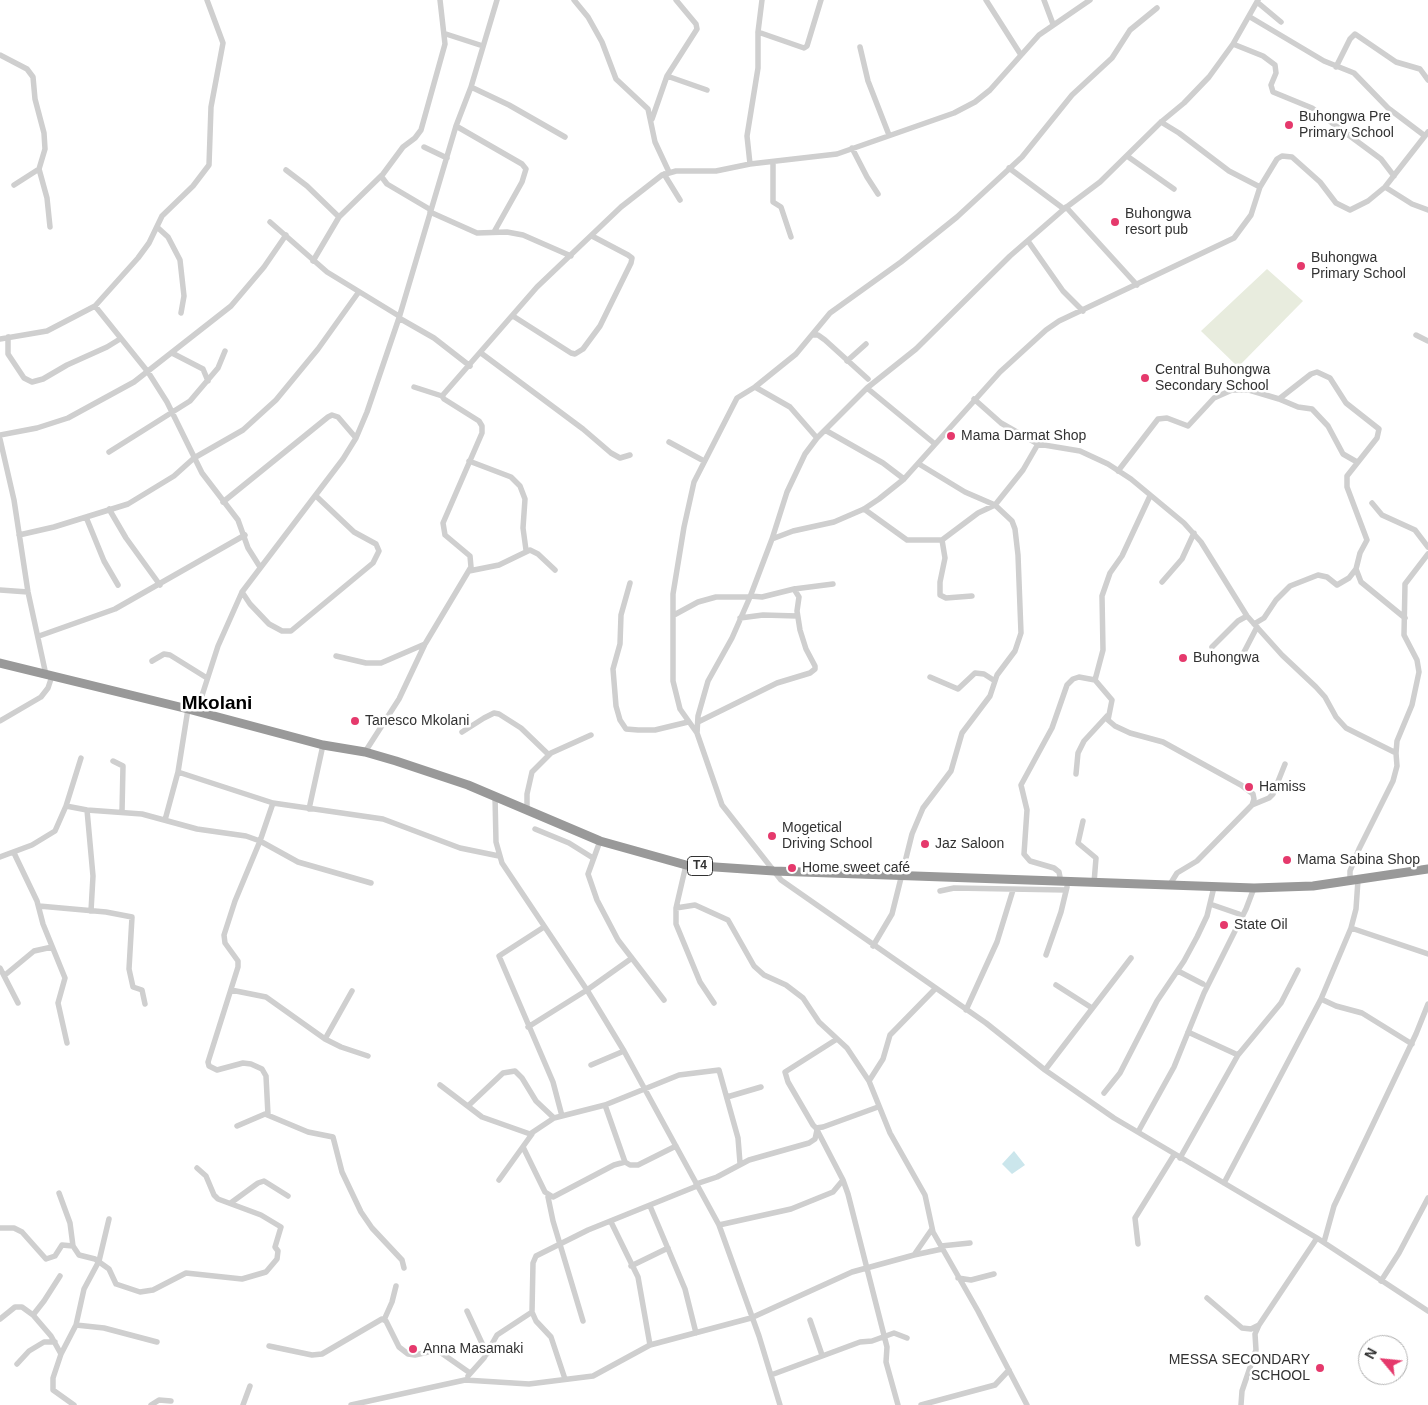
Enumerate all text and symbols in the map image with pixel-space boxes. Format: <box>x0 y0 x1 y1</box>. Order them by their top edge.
place label: Buhongwa Pre Primary School <box>1299 109 1394 142</box>
marker: Buhongwa Pre Primary School <box>1283 119 1295 131</box>
place label: Buhongwa resort pub <box>1125 206 1191 238</box>
marker: Buhongwa resort pub <box>1109 216 1121 228</box>
place label: Buhongwa Primary School <box>1311 250 1406 282</box>
marker: Buhongwa Primary School <box>1295 260 1307 272</box>
place label: Central Buhongwa Secondary School <box>1155 362 1270 394</box>
marker: Central Buhongwa Secondary School <box>1139 372 1151 384</box>
place label: Mama Darmat Shop <box>961 428 1086 444</box>
marker: Mama Darmat Shop <box>945 430 957 442</box>
place label: Buhongwa <box>1193 650 1259 666</box>
marker: Buhongwa <box>1177 652 1189 664</box>
district label: Mkolani <box>182 693 252 715</box>
place label: Tanesco Mkolani <box>365 713 469 729</box>
marker: Tanesco Mkolani <box>349 715 361 727</box>
place label: Hamiss <box>1259 779 1306 795</box>
marker: Hamiss <box>1243 781 1255 793</box>
place label: Mogetical Driving School <box>782 820 872 852</box>
marker: Mogetical Driving School <box>766 830 778 842</box>
place label: Jaz Saloon <box>935 836 1004 852</box>
marker: Jaz Saloon <box>919 838 931 850</box>
place label: Mama Sabina Shop <box>1297 852 1420 868</box>
marker: Mama Sabina Shop <box>1281 854 1293 866</box>
road number: T4 <box>688 856 712 876</box>
place label: Home sweet café <box>802 860 910 876</box>
marker: Home sweet café <box>786 862 798 874</box>
place label: State Oil <box>1234 917 1288 933</box>
marker: State Oil <box>1218 919 1230 931</box>
north arrow <box>1358 1335 1408 1385</box>
place label: Anna Masamaki <box>423 1341 523 1357</box>
marker: Anna Masamaki <box>407 1343 419 1355</box>
text: N <box>1361 1345 1380 1362</box>
place label: MESSA SECONDARY SCHOOL <box>1169 1352 1310 1384</box>
marker: MESSA SECONDARY SCHOOL <box>1314 1362 1326 1374</box>

